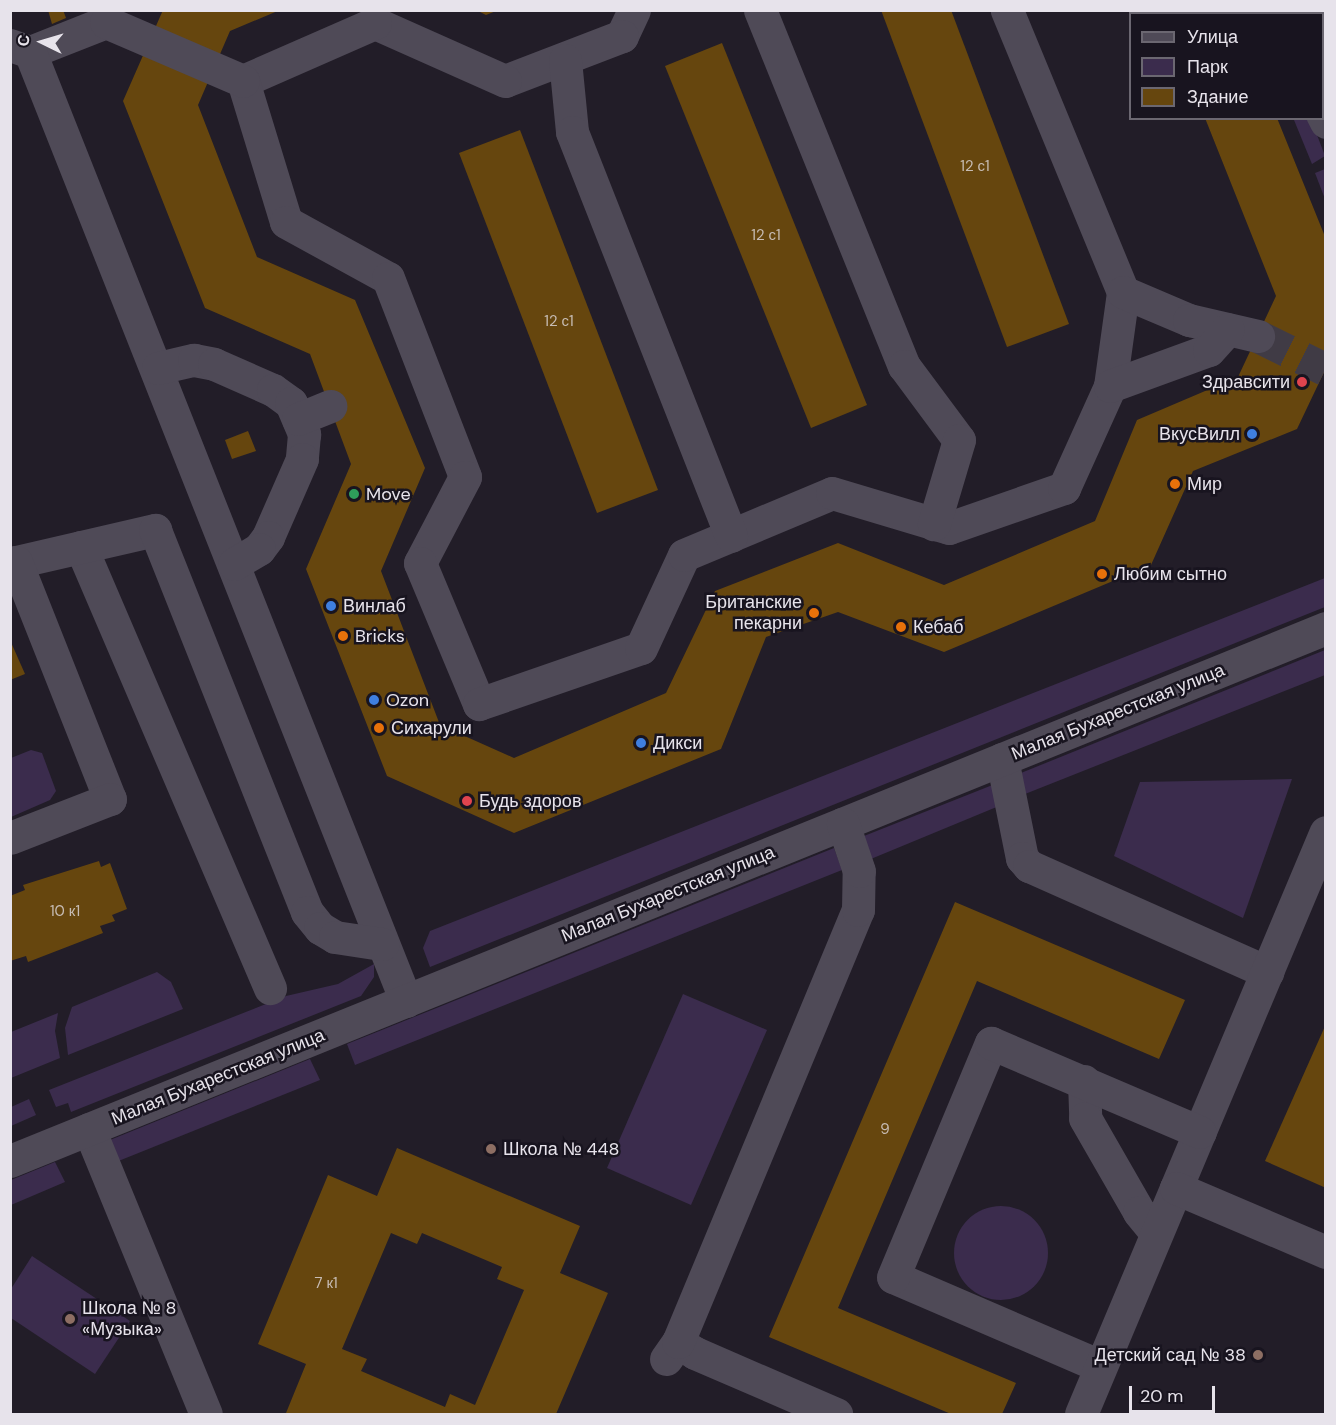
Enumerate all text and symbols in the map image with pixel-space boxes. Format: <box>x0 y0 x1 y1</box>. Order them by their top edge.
north arrow <box>12 12 72 72</box>
legend <box>1129 12 1324 120</box>
text: Улица <box>1187 25 1238 49</box>
text: С <box>13 34 35 47</box>
text: Парк <box>1187 55 1228 79</box>
text: Здание <box>1187 85 1248 109</box>
house number: 12 с1 <box>960 158 990 176</box>
house number: 12 с1 <box>751 227 781 245</box>
house number: 12 с1 <box>544 313 574 331</box>
place label: Здравсити <box>1202 371 1290 393</box>
marker: Здравсити <box>1295 375 1309 389</box>
place label: ВкусВилл <box>1159 423 1240 445</box>
marker: ВкусВилл <box>1245 427 1259 441</box>
place label: Мир <box>1187 473 1222 495</box>
marker: Мир <box>1168 477 1182 491</box>
place label: Move <box>366 483 411 505</box>
marker: Move <box>347 487 361 501</box>
place label: Любим сытно <box>1114 563 1227 585</box>
marker: Любим сытно <box>1095 567 1109 581</box>
place label: Британские пекарни <box>705 592 802 634</box>
place label: Винлаб <box>343 595 406 617</box>
marker: Винлаб <box>324 599 338 613</box>
marker: Британские пекарни <box>807 606 821 620</box>
place label: Кебаб <box>913 616 964 638</box>
marker: Кебаб <box>894 620 908 634</box>
place label: Bricks <box>355 625 405 647</box>
marker: Bricks <box>336 629 350 643</box>
street label: Малая Бухарестская улица <box>1008 659 1228 765</box>
place label: Ozon <box>386 689 429 711</box>
marker: Ozon <box>367 693 381 707</box>
place label: Сихарули <box>391 717 472 739</box>
marker: Сихарули <box>372 721 386 735</box>
place label: Дикси <box>653 732 702 754</box>
marker: Дикси <box>634 736 648 750</box>
place label: Будь здоров <box>479 790 581 812</box>
marker: Будь здоров <box>460 794 474 808</box>
street label: Малая Бухарестская улица <box>558 841 778 947</box>
house number: 10 к1 <box>50 903 80 921</box>
street label: Малая Бухарестская улица <box>108 1024 328 1130</box>
house number: 9 <box>880 1121 890 1139</box>
place label: Школа № 448 <box>503 1138 619 1160</box>
marker: Школа № 448 <box>484 1142 498 1156</box>
house number: 7 к1 <box>314 1275 338 1293</box>
place label: Школа № 8 «Музыка» <box>82 1298 177 1340</box>
marker: Школа № 8 «Музыка» <box>63 1312 77 1326</box>
place label: Детский сад № 38 <box>1095 1344 1246 1366</box>
marker: Детский сад № 38 <box>1251 1348 1265 1362</box>
scale bar <box>1132 1374 1218 1412</box>
text: 20 m <box>1140 1384 1183 1408</box>

